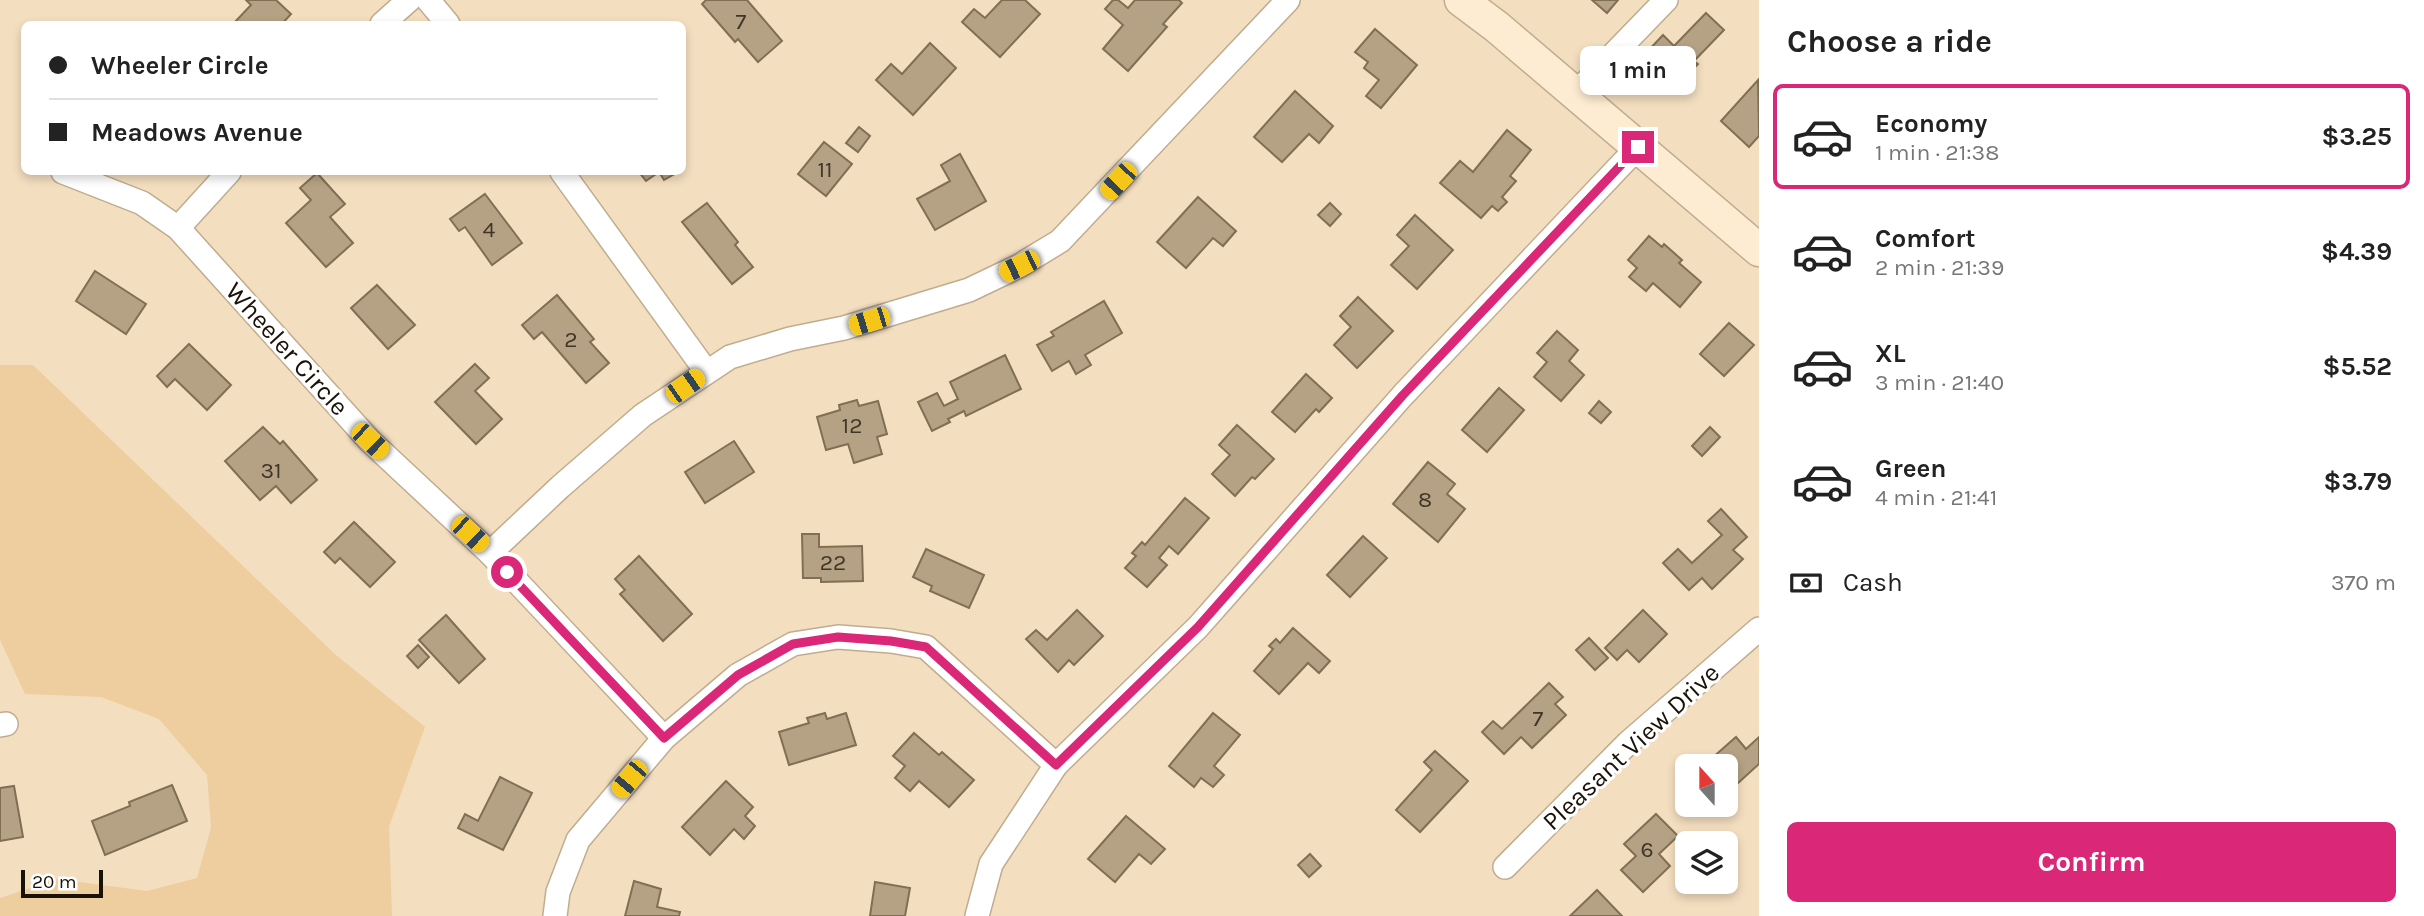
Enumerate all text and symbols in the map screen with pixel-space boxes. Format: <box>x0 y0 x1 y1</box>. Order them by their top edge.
house number: 7 <box>736 8 747 35</box>
text: Choose a ride <box>1787 23 1992 60</box>
callout: 1 min <box>1580 46 1696 94</box>
text: Wheeler Circle <box>91 50 269 81</box>
text: 1 min <box>1609 57 1667 84</box>
icon: car <box>1791 105 1854 168</box>
text: Economy <box>1875 108 1987 139</box>
text: Meadows Avenue <box>91 117 303 148</box>
text: $3.25 <box>2321 121 2392 152</box>
route end <box>1622 131 1654 163</box>
text: 1 min · 21:38 <box>1875 139 1999 166</box>
house number: 11 <box>817 156 833 183</box>
car <box>1096 158 1141 204</box>
house number: 4 <box>483 216 496 243</box>
icon: car <box>1791 220 1854 283</box>
text: Comfort <box>1875 223 1976 254</box>
text: $4.39 <box>2321 236 2392 267</box>
car <box>996 247 1043 285</box>
text: 2 min · 21:39 <box>1875 254 2004 281</box>
street label: Wheeler Circle <box>219 276 355 422</box>
car <box>846 305 893 337</box>
house number: 2 <box>564 326 578 353</box>
icon: car <box>1791 335 1854 398</box>
text: XL <box>1875 338 1906 369</box>
text: $5.52 <box>2323 351 2392 382</box>
car <box>662 365 709 407</box>
text: 3 min · 21:40 <box>1875 369 2004 396</box>
house number: 12 <box>842 412 862 439</box>
car <box>348 419 393 463</box>
icon: car <box>1791 450 1854 513</box>
text: Green <box>1875 453 1947 484</box>
house number: 31 <box>260 457 282 484</box>
text: $3.79 <box>2324 466 2392 497</box>
text: 4 min · 21:41 <box>1875 484 1997 511</box>
house number: 8 <box>1418 486 1432 513</box>
car <box>448 512 493 556</box>
house number: 22 <box>820 549 846 576</box>
route start <box>491 556 523 588</box>
icon: cash <box>1787 564 1825 602</box>
text: Cash <box>1843 567 1903 598</box>
text: 370 m <box>2331 569 2396 596</box>
street label: Pleasant View Drive <box>1536 657 1726 837</box>
house number: 7 <box>1533 705 1544 732</box>
north arrow <box>1675 754 1738 817</box>
map controls <box>1675 754 1738 894</box>
car <box>608 756 651 802</box>
button: Confirm <box>1787 822 2396 902</box>
button: layers <box>1675 831 1738 894</box>
house number: 6 <box>1640 836 1654 863</box>
scale bar <box>21 867 103 899</box>
text: 20 m <box>32 871 77 893</box>

